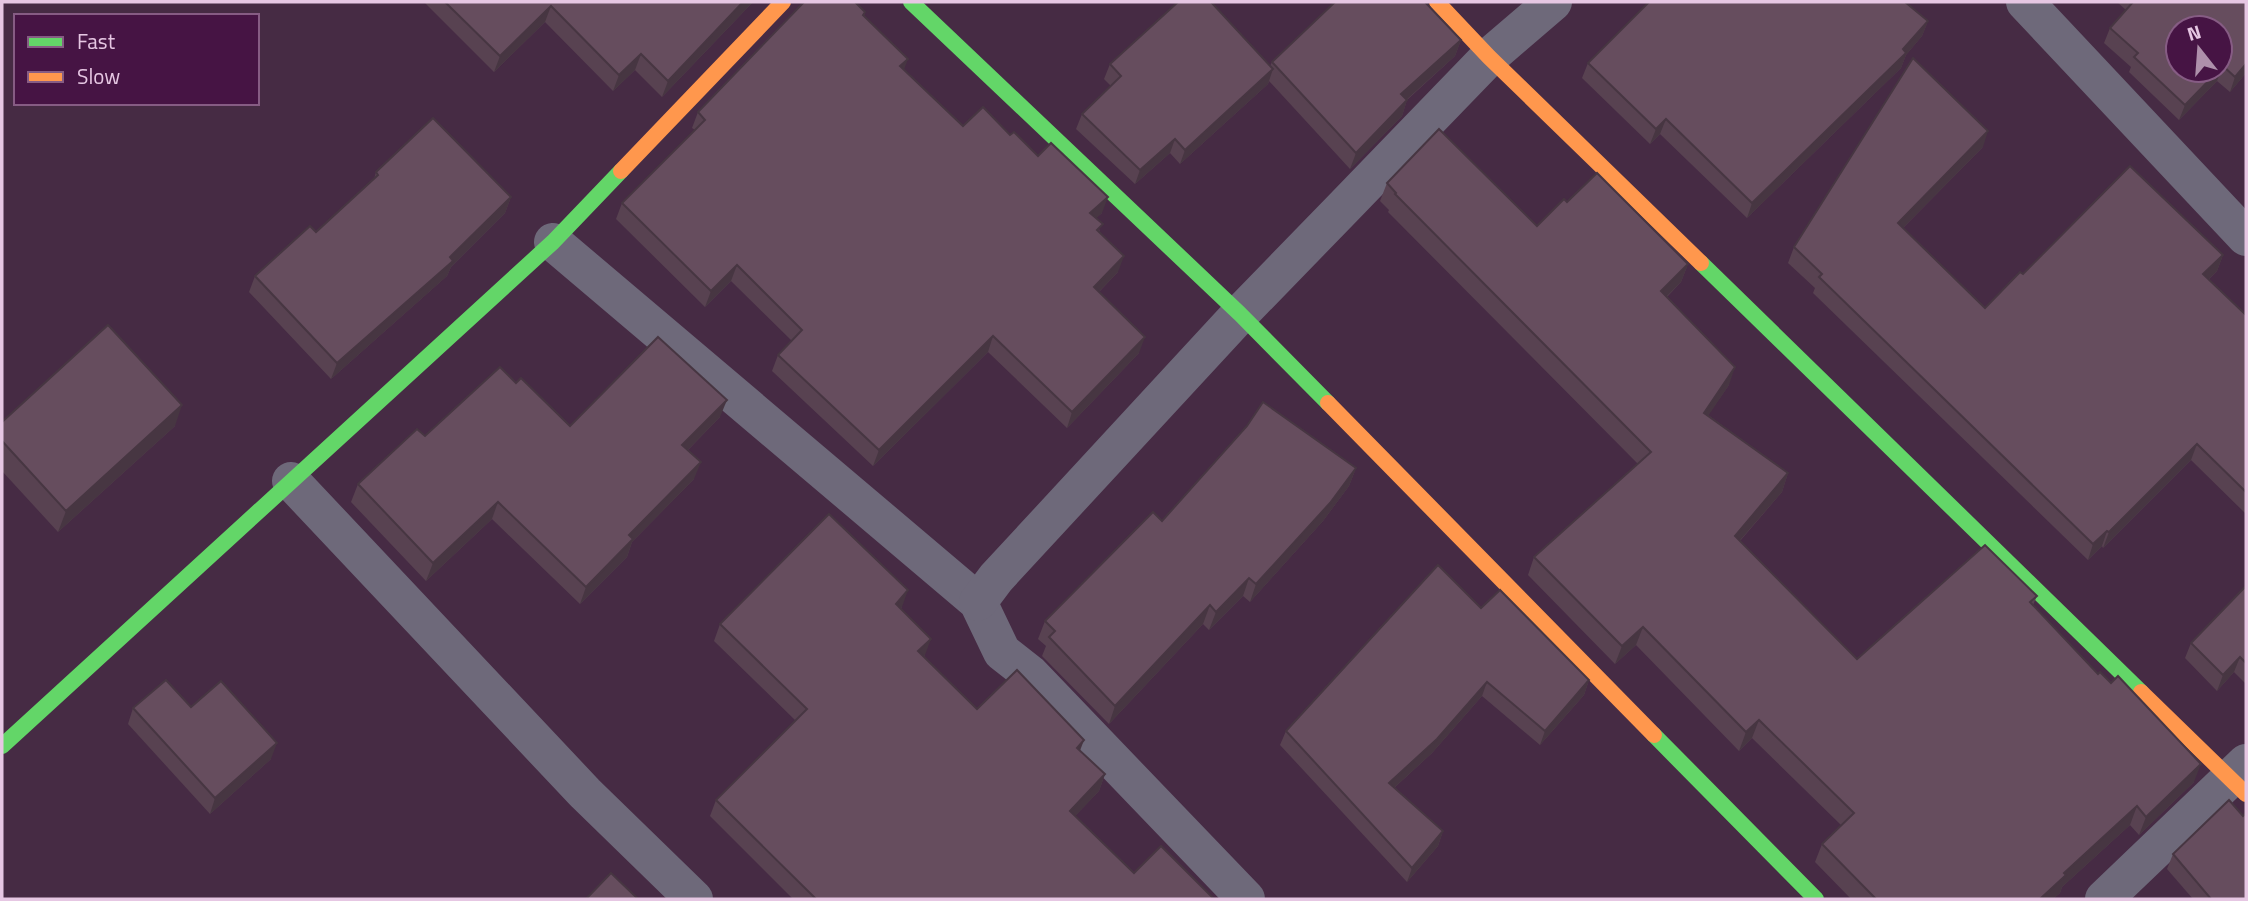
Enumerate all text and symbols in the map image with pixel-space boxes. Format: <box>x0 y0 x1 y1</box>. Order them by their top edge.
legend <box>14 14 259 105</box>
north arrow <box>2164 14 2234 84</box>
text: N <box>2183 16 2204 48</box>
text: Fast <box>77 25 116 57</box>
text: Slow <box>77 60 120 92</box>

